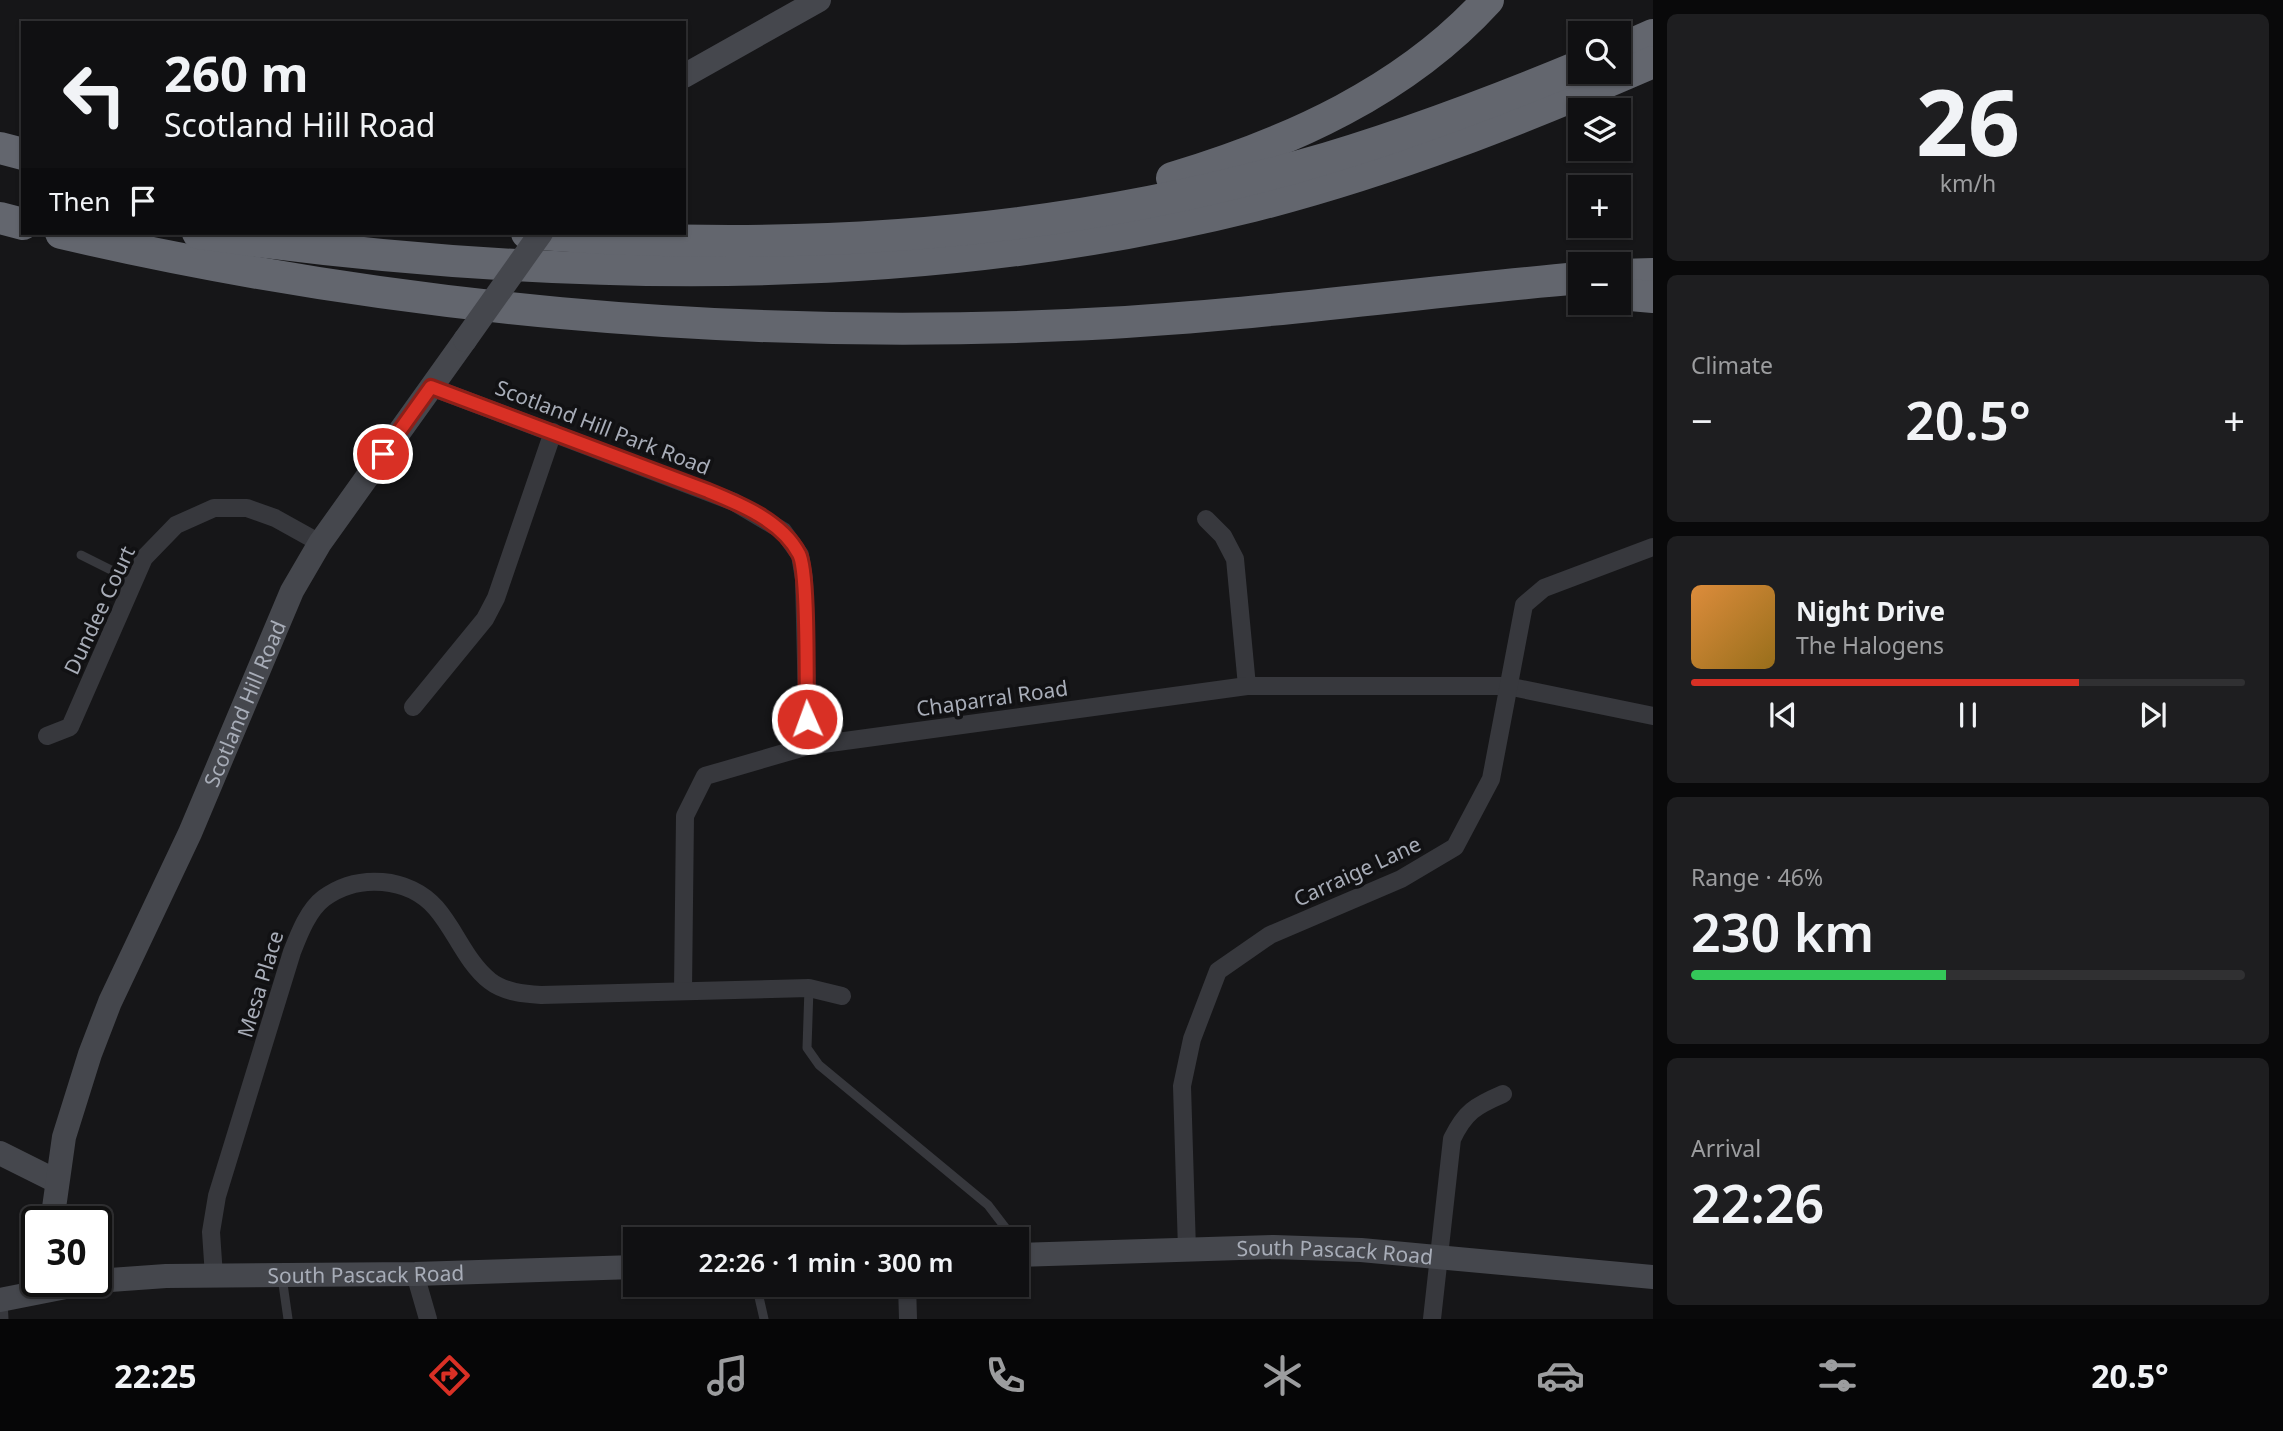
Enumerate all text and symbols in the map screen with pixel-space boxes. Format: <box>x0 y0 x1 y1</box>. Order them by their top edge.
map controls <box>1568 21 1631 315</box>
button: search <box>1568 21 1631 84</box>
text: 260 m <box>164 40 309 106</box>
icon: left <box>49 49 140 140</box>
text: 26 <box>1916 59 2020 183</box>
button: layers <box>1568 98 1631 161</box>
text: Scotland Hill Road <box>164 103 436 146</box>
text: km/h <box>1940 167 1996 199</box>
button: + <box>1568 175 1631 238</box>
icon: arrive <box>124 182 162 220</box>
text: Then <box>49 183 110 219</box>
button: − <box>1568 252 1631 315</box>
text: Climate <box>1691 349 1773 381</box>
street label: Scotland Hill Park Road <box>492 373 714 481</box>
text: 20.5° <box>1905 384 2031 455</box>
text: − <box>1691 394 1713 446</box>
text: + <box>2223 394 2245 446</box>
pin <box>353 424 413 484</box>
icon: arrive <box>364 435 402 473</box>
street label: Dundee Court <box>57 541 141 679</box>
text: Night Drive <box>1796 593 1945 629</box>
street label: Scotland Hill Road <box>197 616 292 791</box>
text: The Halogens <box>1796 629 1944 661</box>
street label: Chaparral Road <box>914 674 1070 722</box>
position arrow <box>770 682 844 756</box>
icon: previous <box>1764 696 1802 734</box>
icon: pause <box>1949 696 1987 734</box>
icon: next <box>2134 696 2172 734</box>
street label: Carraige Lane <box>1289 829 1425 913</box>
text: Range · 46% <box>1691 861 1823 893</box>
text: 230 km <box>1691 896 1874 967</box>
street label: Mesa Place <box>231 927 289 1041</box>
text: Arrival <box>1691 1132 1761 1164</box>
text: 22:26 <box>1691 1167 1824 1238</box>
speed limit sign: 30 <box>21 1206 112 1297</box>
street label: South Pascack Road <box>1236 1233 1434 1271</box>
text: 22:26 · 1 min · 300 m <box>699 1244 953 1280</box>
street label: South Pascack Road <box>267 1258 465 1289</box>
icon: directions <box>425 1351 474 1400</box>
icon: music <box>703 1351 752 1400</box>
icon: phone <box>981 1351 1030 1400</box>
icon: climate <box>1258 1351 1307 1400</box>
icon: car <box>1536 1351 1585 1400</box>
icon: filters <box>1813 1351 1862 1400</box>
text: 22:25 <box>114 1354 197 1397</box>
text: 20.5° <box>2091 1354 2169 1397</box>

